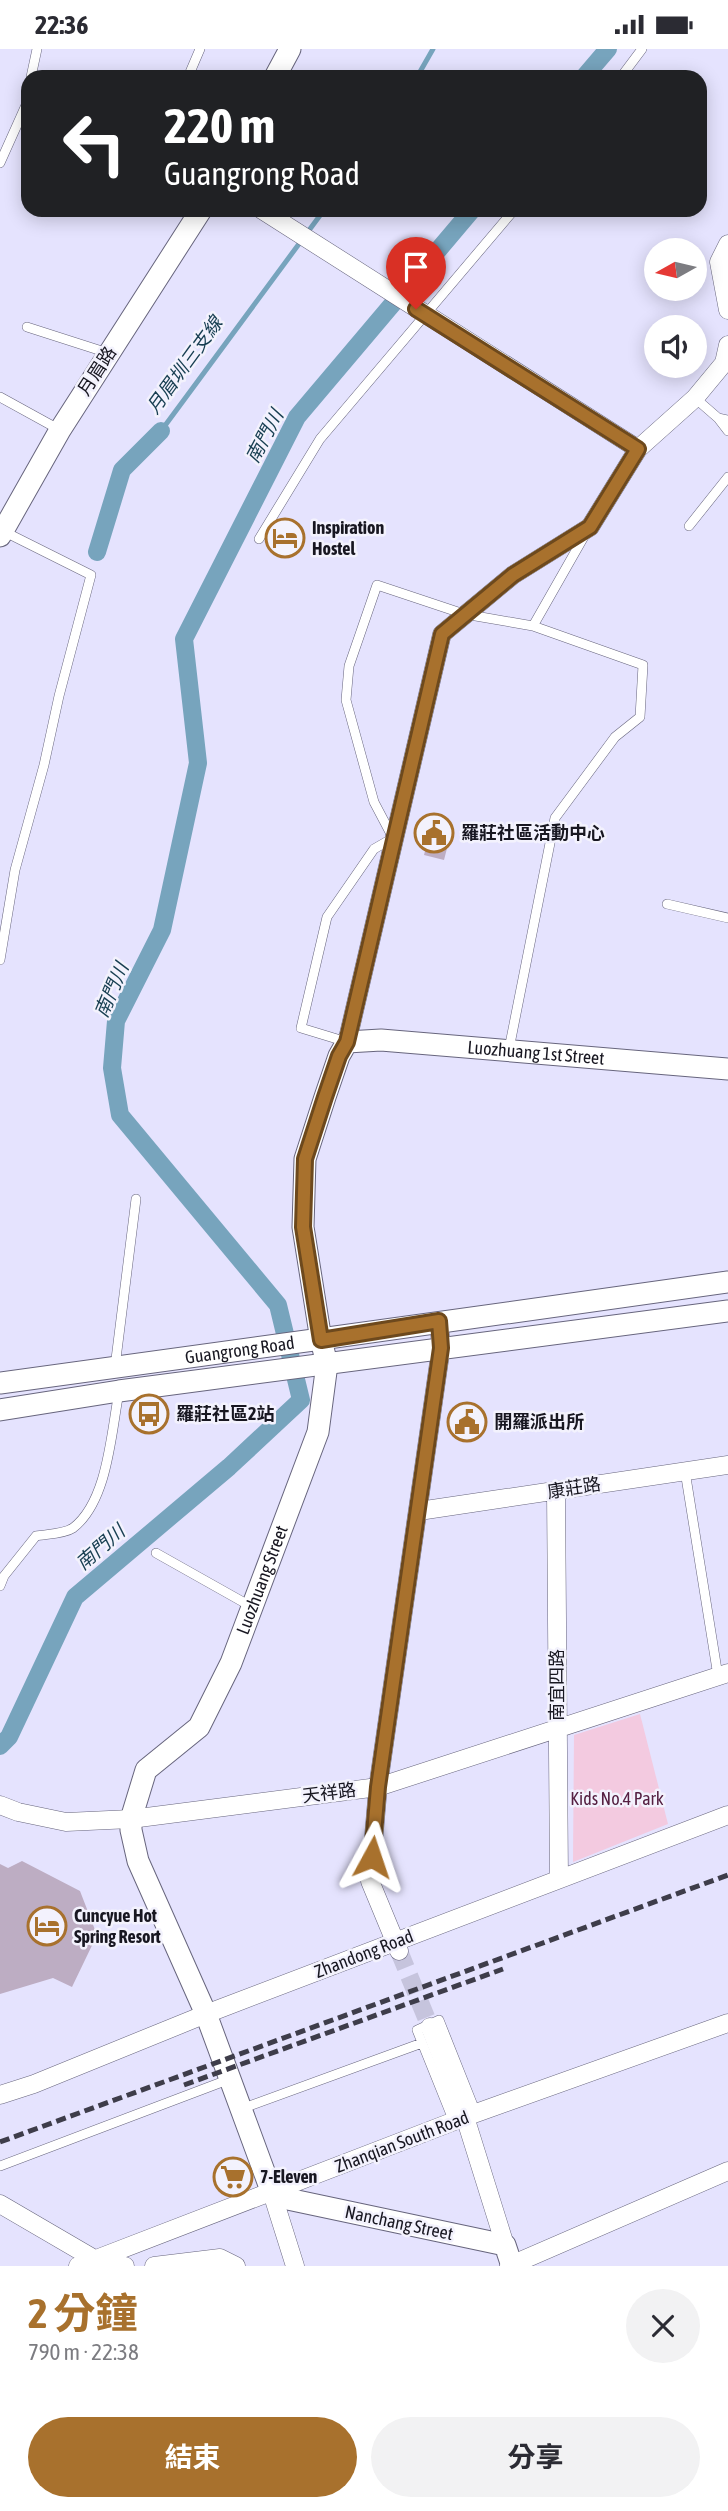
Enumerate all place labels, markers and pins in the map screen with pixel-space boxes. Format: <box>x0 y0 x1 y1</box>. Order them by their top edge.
pin <box>386 237 446 309</box>
hotel icon: Inspiration Hostel <box>264 517 306 559</box>
place label: Inspiration Hostel <box>312 517 384 559</box>
public building icon: 羅莊社區活動中心 <box>413 812 455 854</box>
place label: 羅莊社區活動中心 <box>461 822 605 843</box>
bus stop icon: 羅莊社區2站 <box>128 1393 170 1435</box>
public building icon: 開羅派出所 <box>446 1401 488 1443</box>
place label: 羅莊社區2站 <box>176 1403 274 1424</box>
place label: 開羅派出所 <box>494 1411 584 1432</box>
hotel icon: Cuncyue Hot Spring Resort <box>26 1905 68 1947</box>
place label: Cuncyue Hot Spring Resort <box>74 1905 162 1947</box>
supermarket icon: 7-Eleven <box>212 2156 254 2198</box>
place label: 7-Eleven <box>260 2166 318 2187</box>

